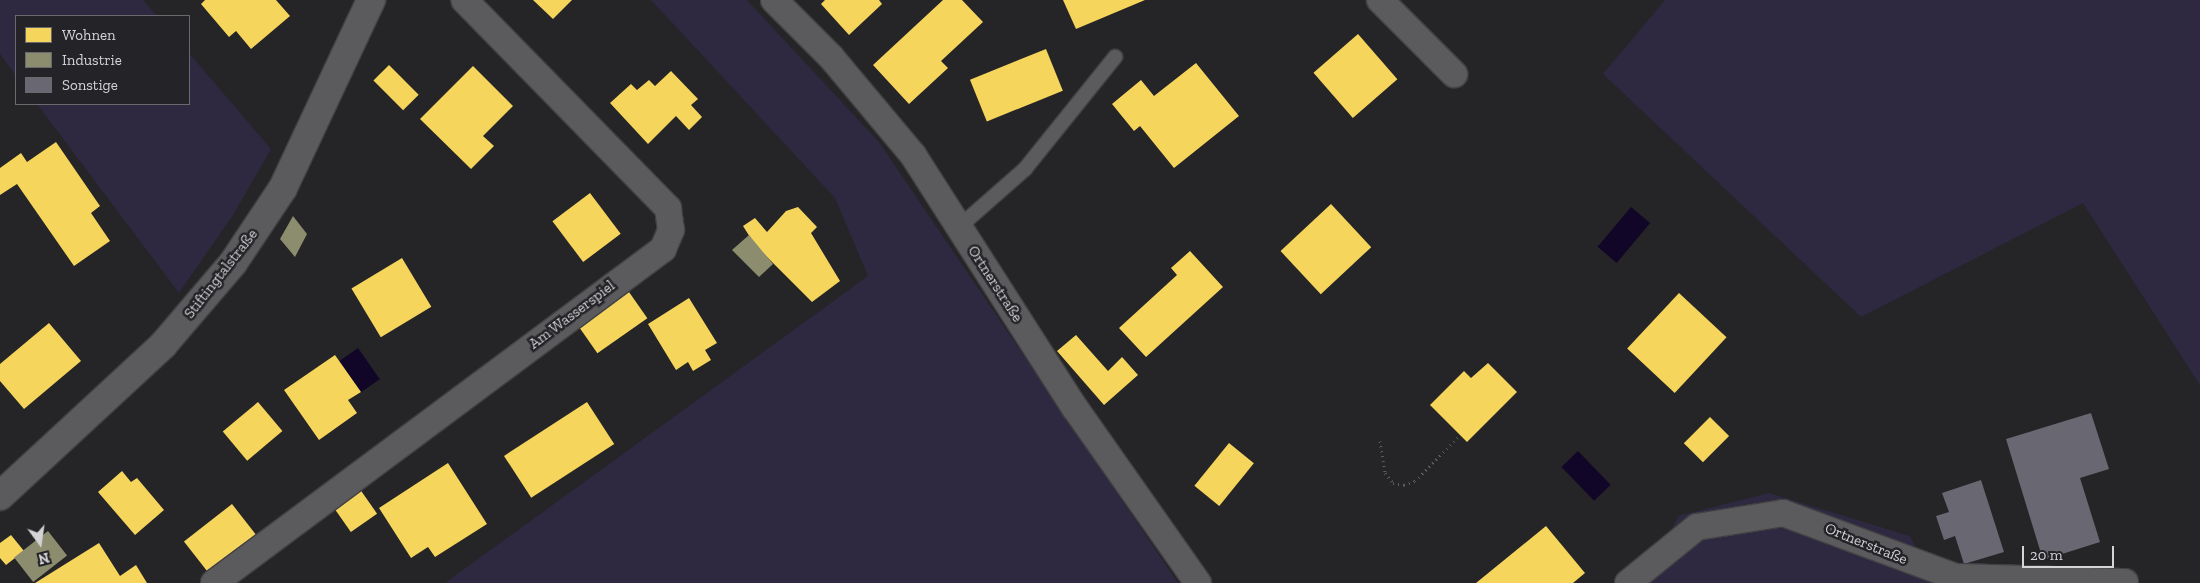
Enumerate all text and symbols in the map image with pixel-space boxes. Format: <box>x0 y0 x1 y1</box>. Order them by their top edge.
legend <box>15 15 190 105</box>
text: Wohnen <box>62 26 116 44</box>
text: Industrie <box>62 51 122 69</box>
text: Sonstige <box>62 76 118 94</box>
street label: Stiftingtalstraße <box>181 226 261 322</box>
street label: Ortnerstraße <box>964 243 1026 325</box>
street label: Am Wasserspiel <box>525 277 619 353</box>
north arrow <box>15 518 65 568</box>
street label: Ortnerstraße <box>1822 519 1910 569</box>
scale bar <box>2025 536 2118 568</box>
text: 20 m <box>2030 546 2063 564</box>
text: N <box>37 549 51 568</box>

